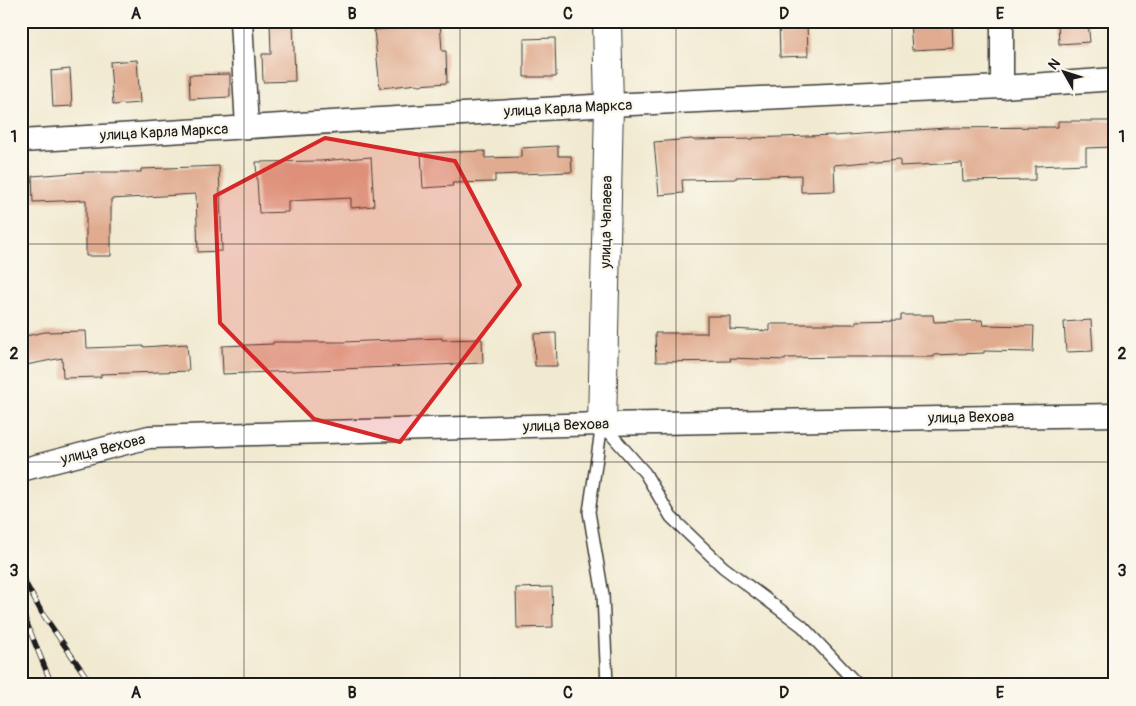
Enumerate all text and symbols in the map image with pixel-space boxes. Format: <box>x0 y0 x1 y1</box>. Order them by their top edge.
text: A <box>131 4 142 24</box>
text: B <box>347 4 357 24</box>
text: C <box>563 4 573 24</box>
text: D <box>779 4 789 24</box>
text: E <box>996 4 1005 24</box>
north arrow <box>1038 48 1088 98</box>
text: N <box>1045 55 1064 73</box>
street label: улица Карла Маркса <box>502 96 633 121</box>
street label: улица Карла Маркса <box>98 120 229 145</box>
text: 1 <box>11 127 17 147</box>
text: 1 <box>1119 127 1125 147</box>
street label: улица Чапаева <box>596 175 617 270</box>
text: 2 <box>10 344 19 364</box>
text: 2 <box>1118 344 1127 364</box>
street label: улица Вехова <box>927 407 1014 428</box>
street label: улица Вехова <box>522 414 610 437</box>
street label: улица Вехова <box>58 430 147 469</box>
text: 3 <box>10 561 19 581</box>
text: 3 <box>1118 561 1127 581</box>
text: A <box>131 683 142 703</box>
text: B <box>347 683 357 703</box>
text: C <box>563 683 573 703</box>
text: D <box>779 683 789 703</box>
text: E <box>996 683 1005 703</box>

